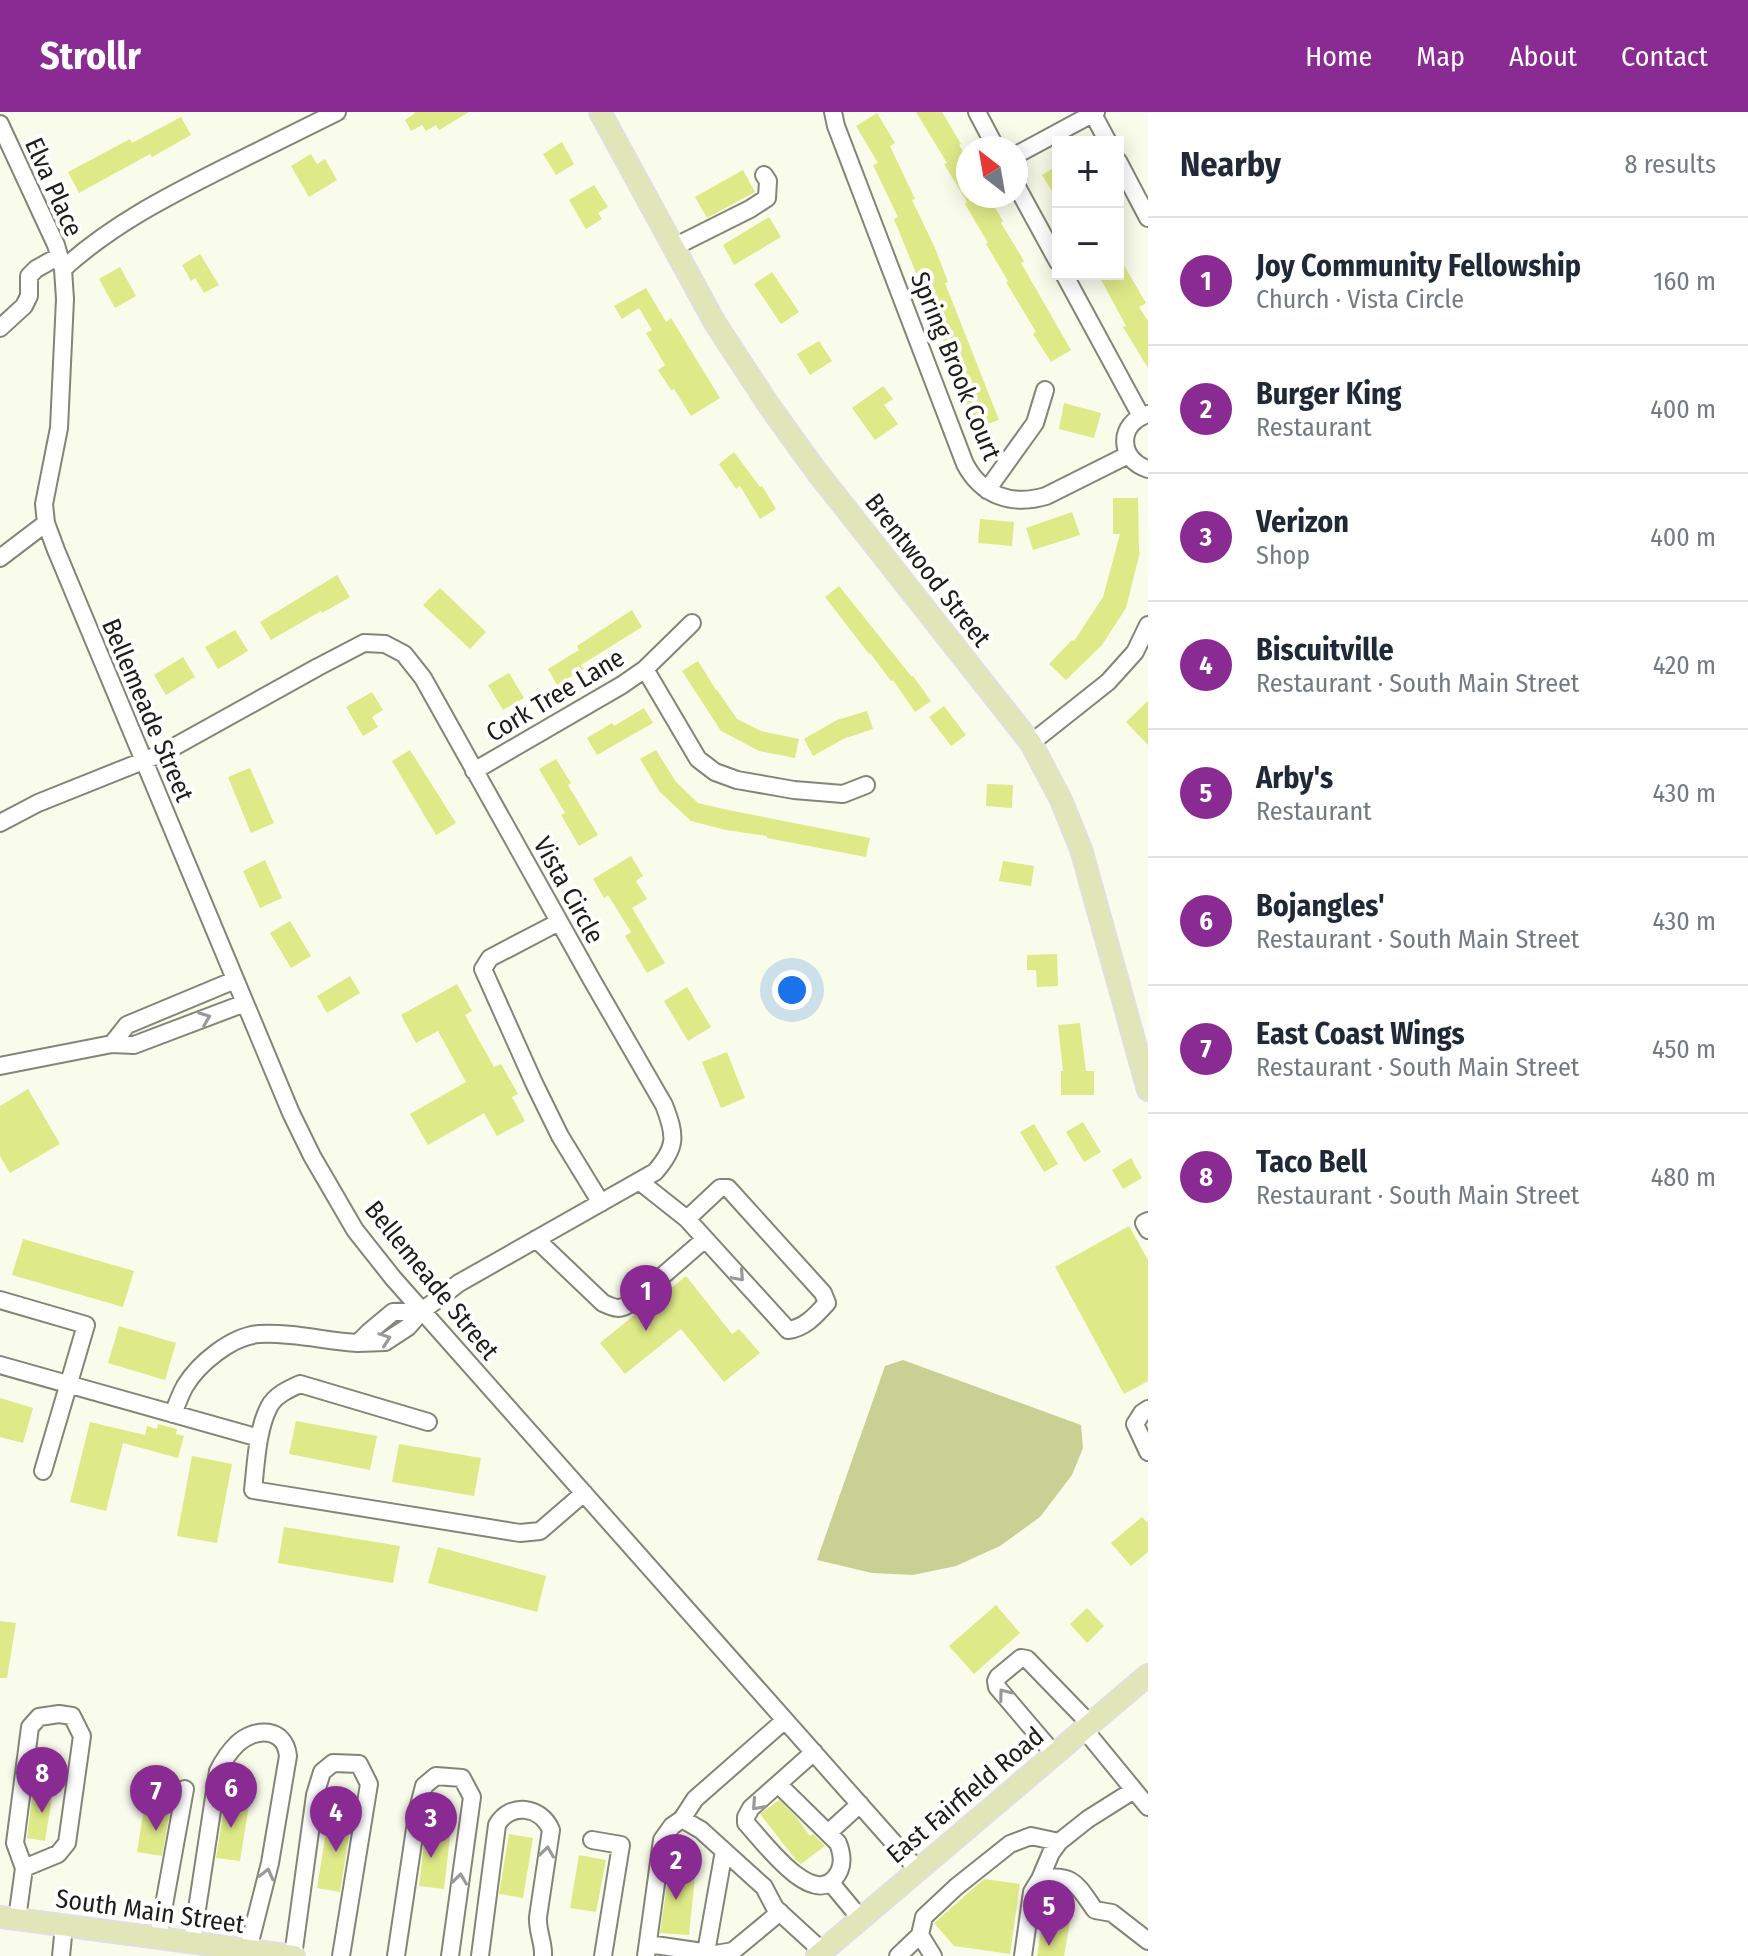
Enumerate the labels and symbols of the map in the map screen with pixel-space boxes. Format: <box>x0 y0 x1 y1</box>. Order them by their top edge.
street label: Elva Place <box>18 133 89 241</box>
north arrow <box>956 136 1028 208</box>
street label: Spring Brook Court <box>904 268 1008 465</box>
street label: Brentwood Street <box>858 487 997 654</box>
street label: Bellemeade Street <box>95 614 200 807</box>
street label: Cork Tree Lane <box>481 642 630 749</box>
street label: Vista Circle <box>527 832 610 949</box>
your location <box>772 970 812 1010</box>
one-way arrow <box>197 1011 211 1028</box>
street label: Bellemeade Street <box>358 1195 506 1366</box>
pin: 1 <box>620 1265 672 1331</box>
one-way arrow <box>730 1267 744 1282</box>
one-way arrow <box>377 1332 391 1348</box>
one-way arrow <box>1000 1689 1014 1703</box>
street label: East Fairfield Road <box>880 1721 1050 1870</box>
pin: 8 <box>16 1747 68 1813</box>
pin: 6 <box>205 1762 257 1828</box>
pin: 7 <box>130 1765 182 1831</box>
pin: 4 <box>310 1786 362 1852</box>
pin: 3 <box>405 1792 457 1858</box>
one-way arrow <box>751 1796 766 1810</box>
pin: 2 <box>650 1834 702 1900</box>
one-way arrow <box>538 1845 555 1859</box>
one-way arrow <box>258 1868 275 1882</box>
one-way arrow <box>451 1872 468 1886</box>
pin: 5 <box>1023 1880 1075 1946</box>
street label: South Main Street <box>54 1883 247 1940</box>

